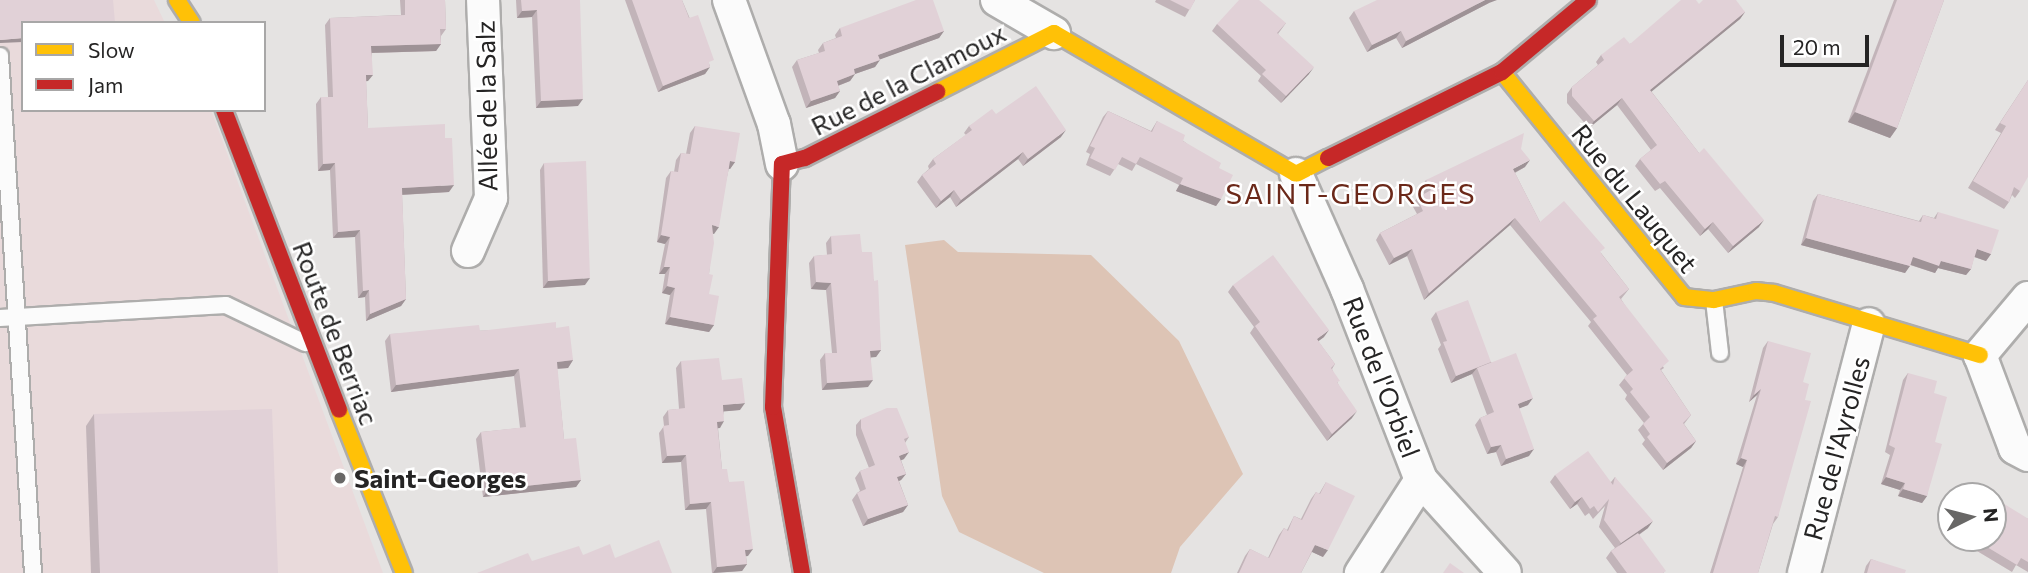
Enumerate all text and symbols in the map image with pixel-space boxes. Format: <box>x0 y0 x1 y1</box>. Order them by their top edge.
street label: Rue de la Clamoux <box>806 17 1010 141</box>
street label: Allée de la Salz <box>469 20 503 192</box>
legend <box>21 21 266 112</box>
scale bar <box>1783 21 1872 65</box>
text: 20 m <box>1793 34 1841 59</box>
text: Slow <box>88 37 135 62</box>
text: Jam <box>88 72 123 97</box>
street label: Rue du Lauquet <box>1566 117 1704 279</box>
district label: SAINT-GEORGES <box>1227 176 1475 210</box>
street label: Route de Berriac <box>287 237 385 429</box>
street label: Rue de l'Orbiel <box>1337 292 1427 462</box>
street label: Rue de l'Ayrolles <box>1796 353 1876 543</box>
place label: Saint-Georges <box>354 462 526 494</box>
marker: Saint-Georges <box>332 470 348 486</box>
north arrow <box>1937 482 2007 552</box>
text: N <box>1979 507 2004 523</box>

